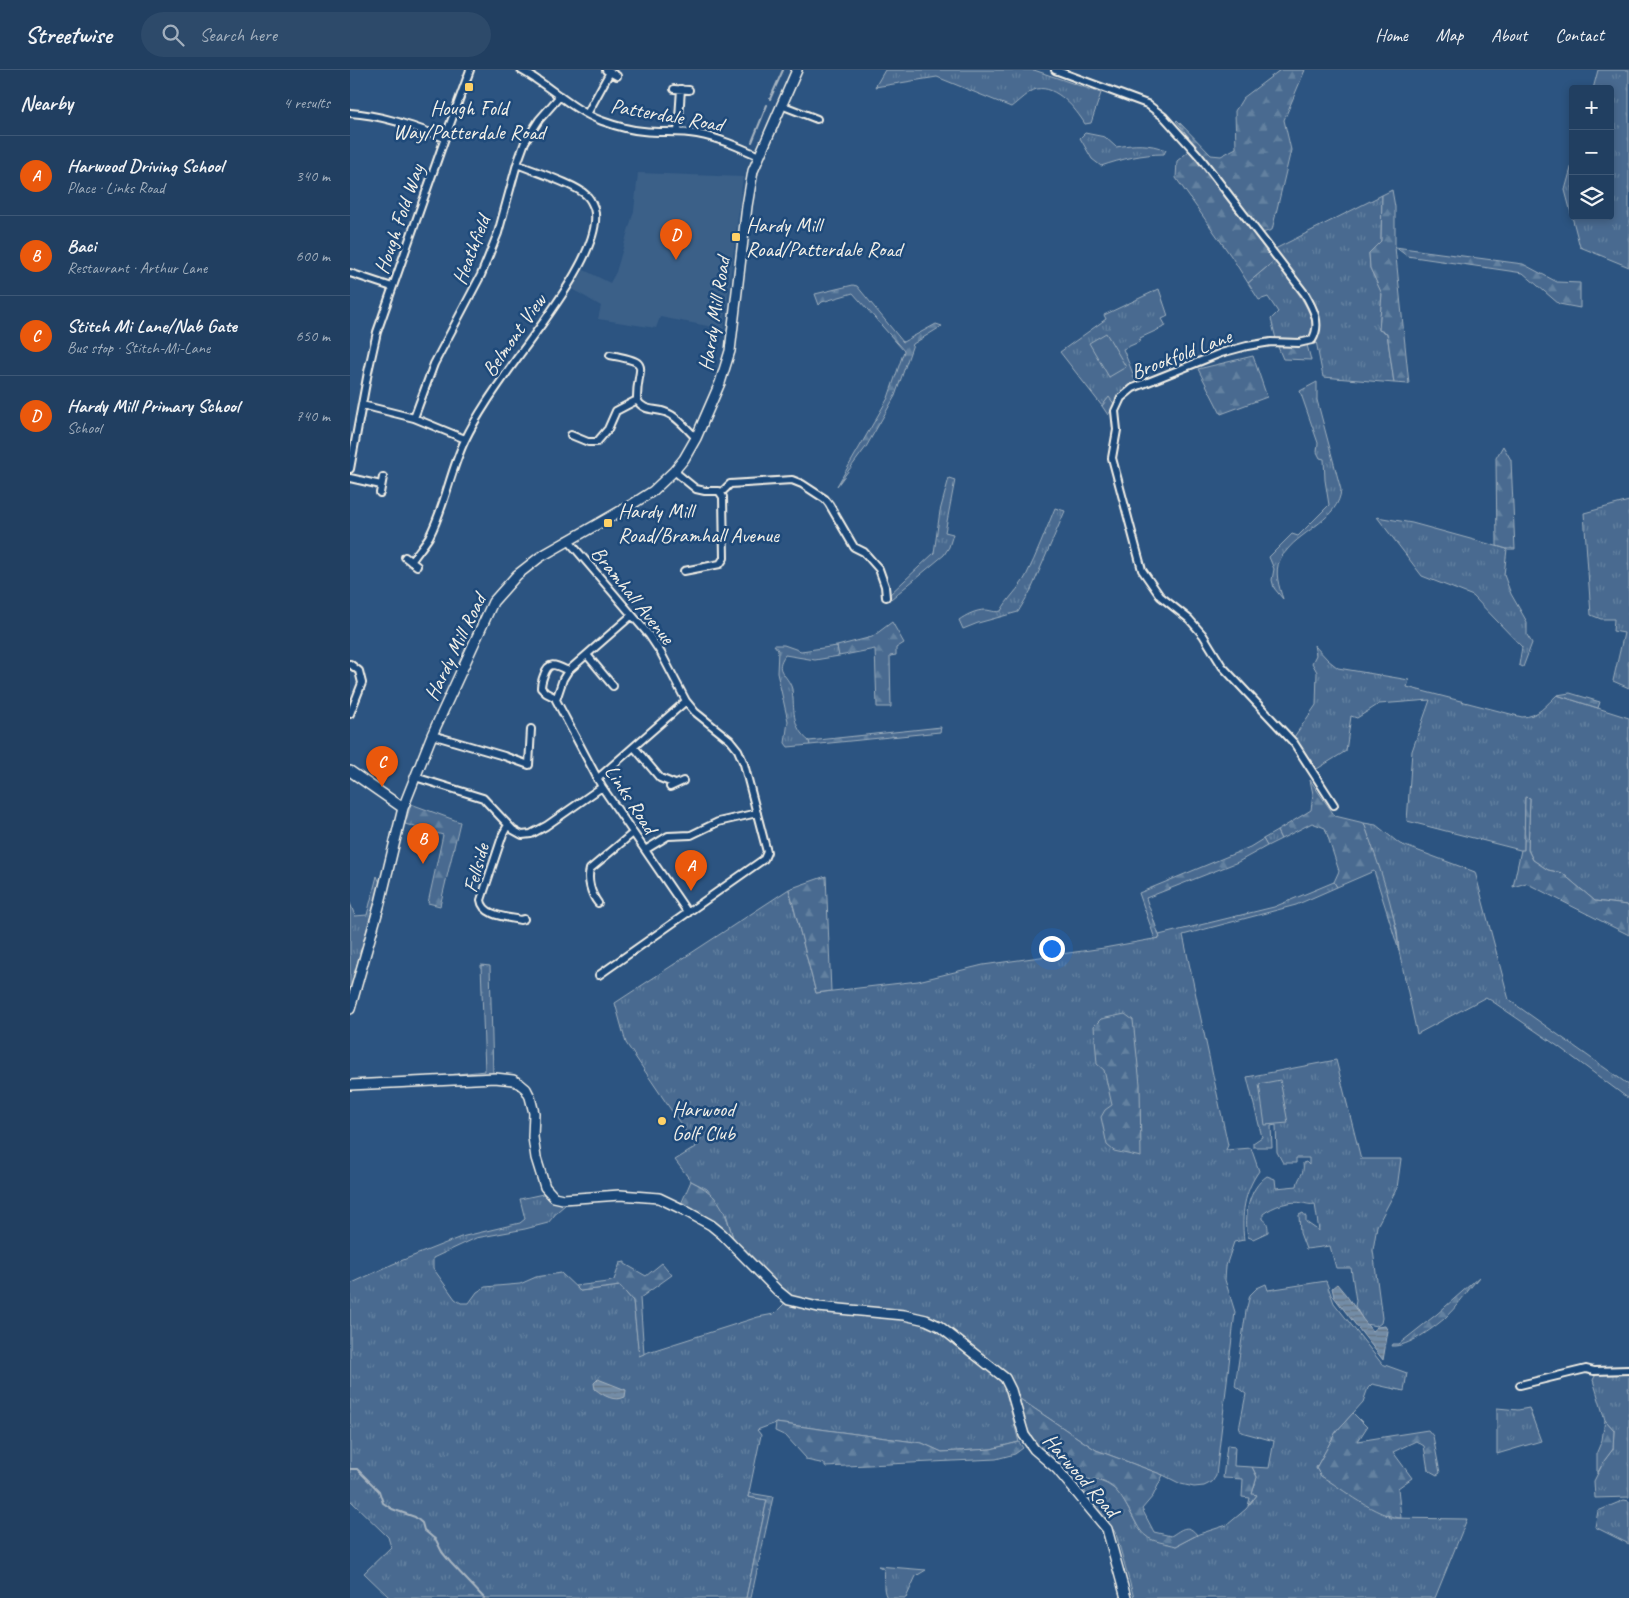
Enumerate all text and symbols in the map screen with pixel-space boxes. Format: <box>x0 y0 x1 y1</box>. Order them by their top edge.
search box <box>141 12 491 57</box>
text: Streetwise <box>25 20 111 50</box>
icon: search <box>159 21 187 49</box>
text: Search here <box>199 23 277 47</box>
text: Home <box>1375 24 1408 46</box>
text: Map <box>1436 24 1463 46</box>
text: About <box>1491 24 1527 46</box>
text: Contact <box>1555 24 1604 46</box>
marker: Hough Fold Way/Patterdale Road <box>463 81 475 93</box>
map controls <box>1569 85 1614 220</box>
button: + <box>1569 85 1614 130</box>
text: Nearby <box>20 90 73 116</box>
street label: Patterdale Road <box>609 92 728 138</box>
text: 4 results <box>283 93 330 113</box>
place label: Hough Fold Way/Patterdale Road <box>393 95 548 145</box>
button: − <box>1569 130 1614 175</box>
text: Harwood Driving School <box>67 154 223 178</box>
street label: Hough Fold Way <box>368 159 430 277</box>
text: A <box>32 166 40 186</box>
text: 340 m <box>296 166 330 186</box>
button: layers <box>1569 175 1614 220</box>
text: Place · Links Road <box>67 178 165 198</box>
street label: Heathfield <box>446 208 497 288</box>
place label: Hardy Mill Road/Patterdale Road <box>746 212 905 262</box>
pin: D <box>660 219 692 260</box>
marker: Hardy Mill Road/Patterdale Road <box>730 231 742 243</box>
text: Baci <box>67 234 96 258</box>
text: B <box>32 246 40 266</box>
text: 600 m <box>296 246 330 266</box>
street label: Hardy Mill Road <box>692 252 736 373</box>
text: Restaurant · Arthur Lane <box>67 258 207 278</box>
street label: Belmont View <box>476 287 553 381</box>
text: Stitch Mi Lane/Nab Gate <box>67 314 237 338</box>
street label: Brookfold Lane <box>1127 322 1236 385</box>
text: C <box>32 326 40 346</box>
text: 650 m <box>296 326 330 346</box>
text: Bus stop · Stitch-Mi-Lane <box>67 338 210 358</box>
text: Hardy Mill Primary School <box>67 394 239 418</box>
text: D <box>31 406 41 426</box>
text: 740 m <box>296 406 330 426</box>
text: School <box>67 418 101 438</box>
place label: Hardy Mill Road/Bramhall Avenue <box>618 498 780 548</box>
marker: Hardy Mill Road/Bramhall Avenue <box>602 517 614 529</box>
street label: Bramhall Avenue <box>586 541 681 650</box>
street label: Hardy Mill Road <box>418 587 493 705</box>
pin: C <box>366 746 398 787</box>
street label: Links Road <box>599 760 665 842</box>
pin: B <box>407 823 439 864</box>
street label: Fellside <box>457 840 495 895</box>
pin: A <box>675 850 707 891</box>
your location <box>1039 936 1065 962</box>
place label: Harwood Golf Club <box>672 1096 737 1146</box>
marker: Harwood Golf Club <box>656 1115 668 1127</box>
street label: Harwood Road <box>1037 1428 1127 1525</box>

